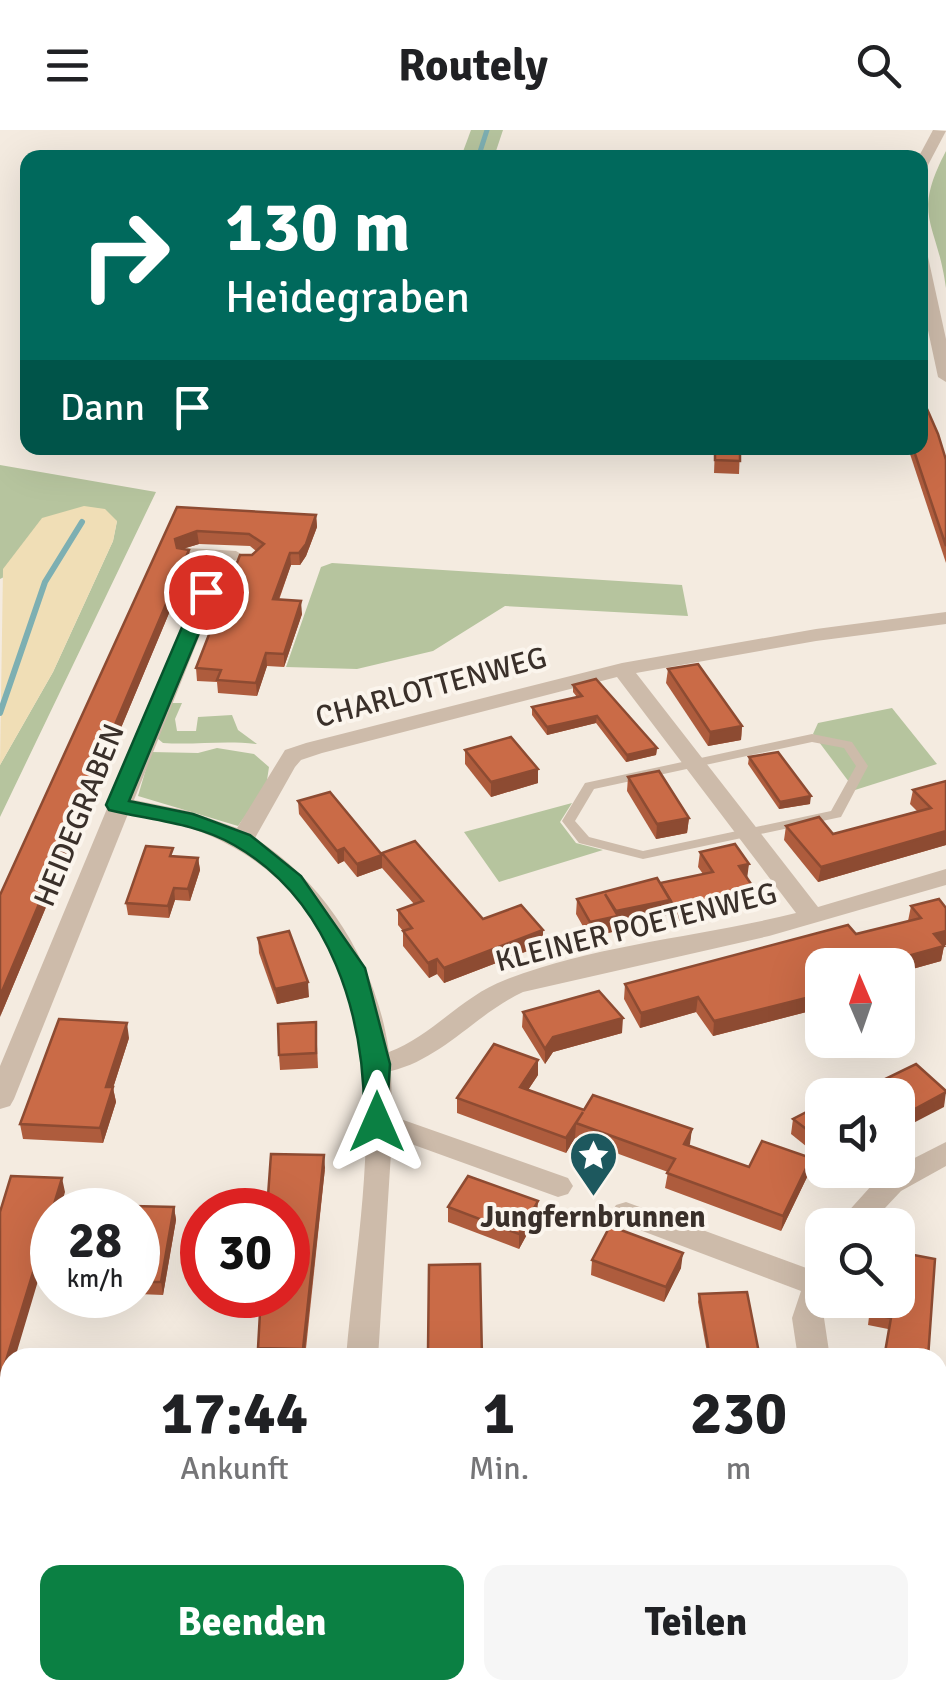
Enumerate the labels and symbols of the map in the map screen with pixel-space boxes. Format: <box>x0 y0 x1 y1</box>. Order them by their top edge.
pin <box>164 550 249 635</box>
street label: CHARLOTTENWEG <box>311 639 551 736</box>
street label: HEIDEGRABEN <box>26 719 133 912</box>
street label: KLEINER POETENWEG <box>492 875 781 980</box>
north arrow <box>805 948 915 1058</box>
position arrow <box>325 1070 429 1174</box>
place icon: Jungfernbrunnen <box>567 1130 619 1198</box>
speed limit sign: 30 <box>180 1188 310 1318</box>
place label: Jungfernbrunnen <box>480 1199 706 1236</box>

